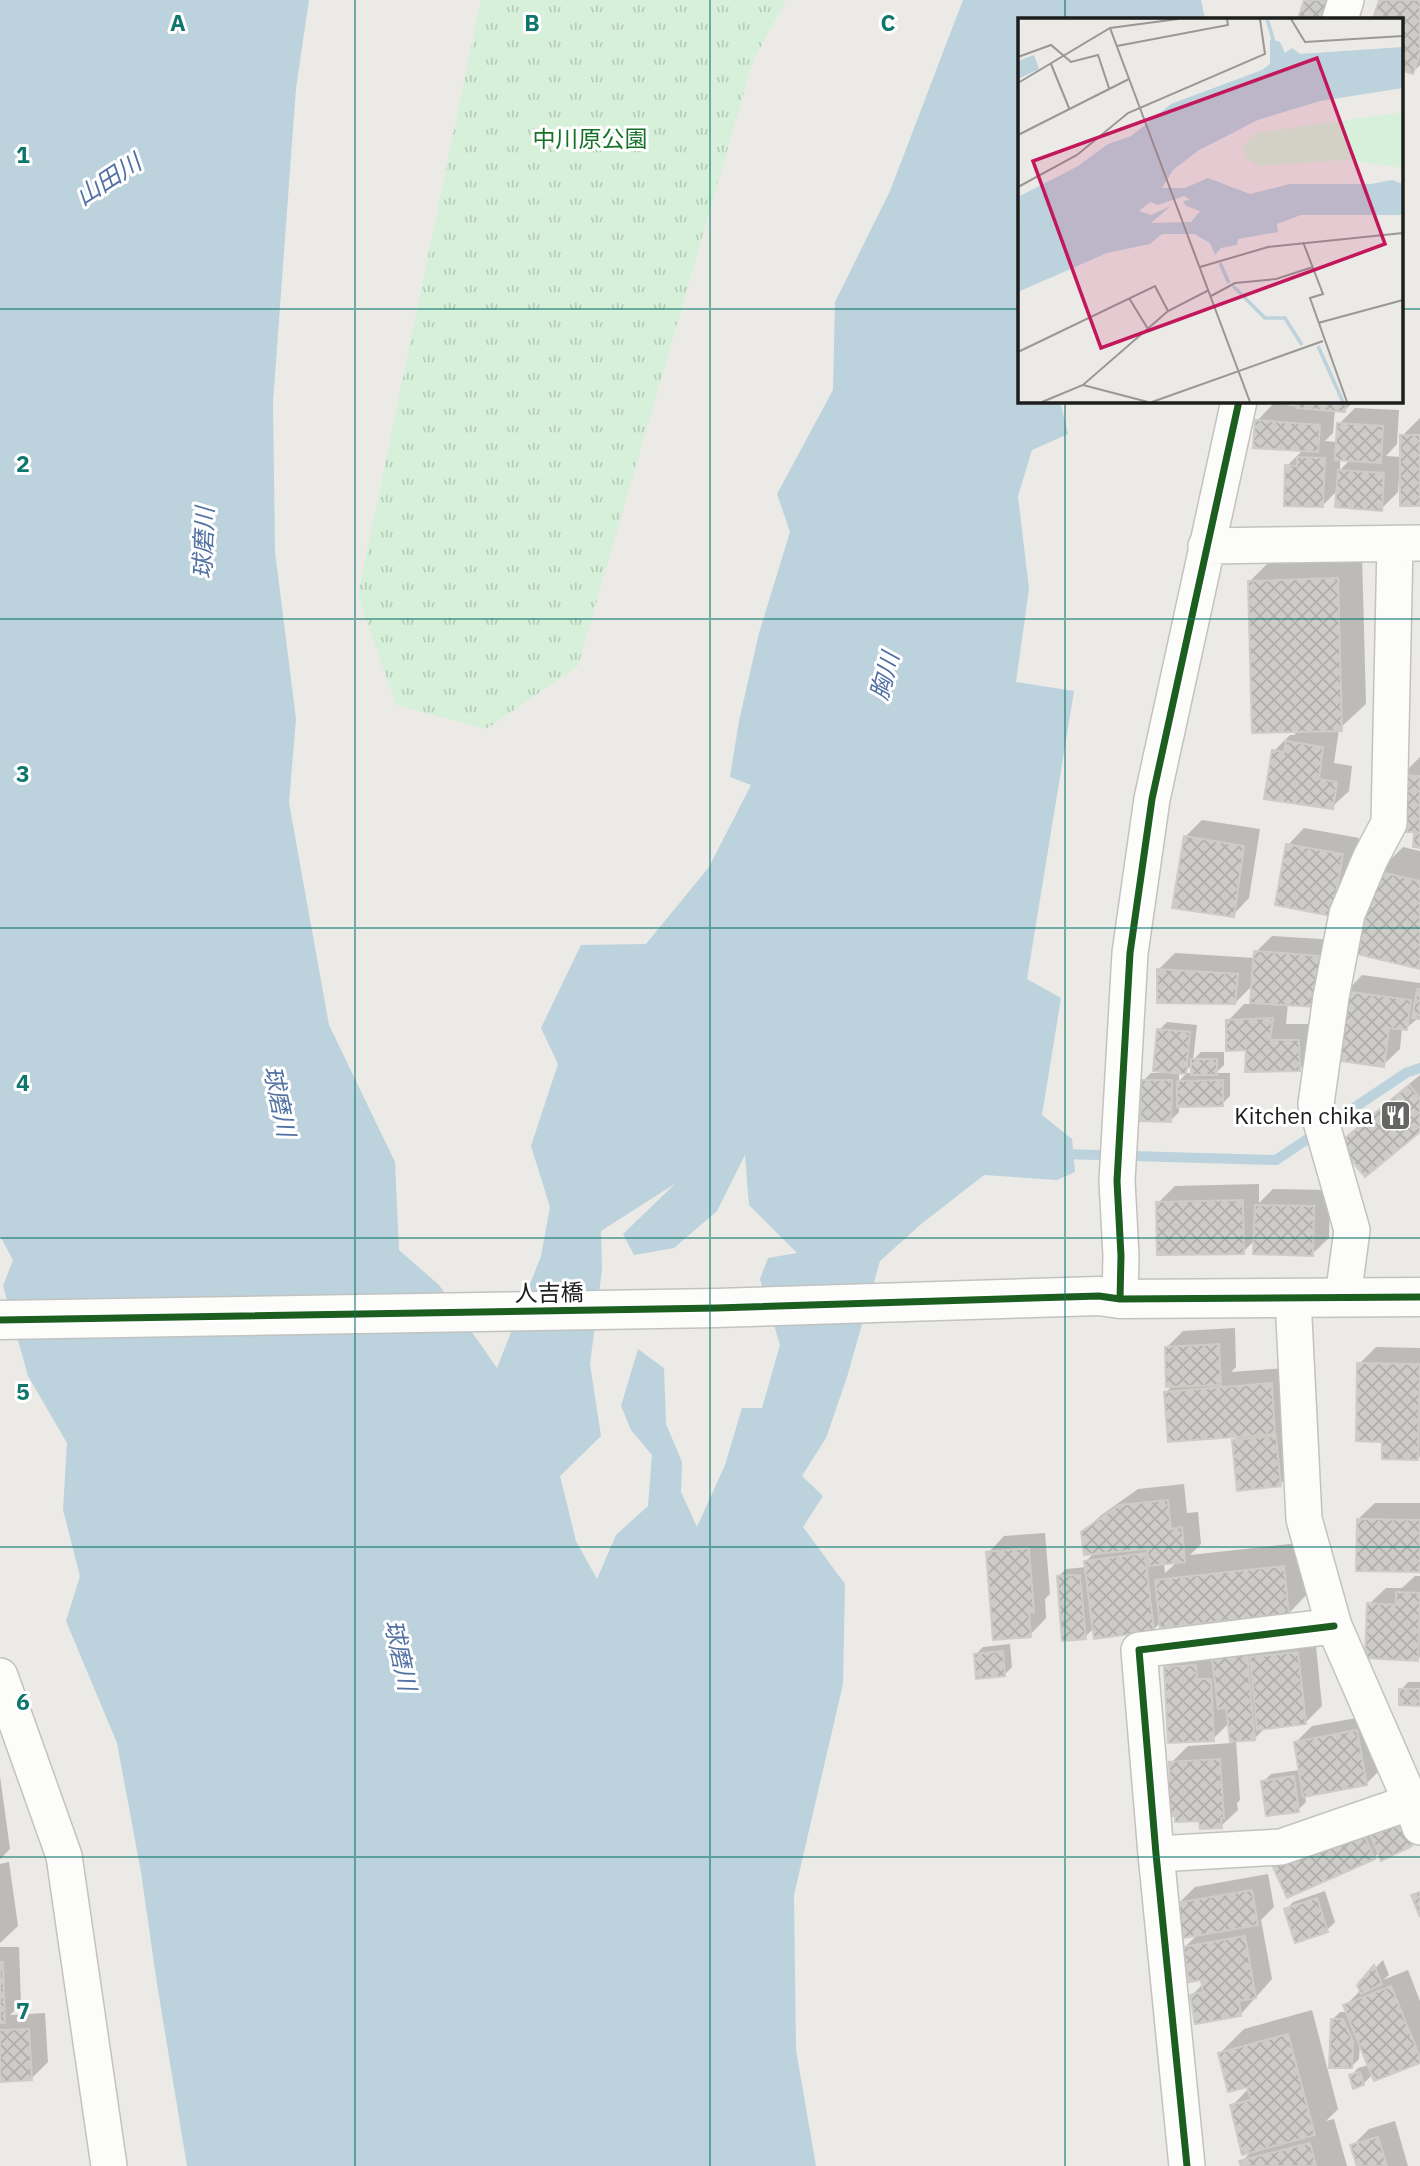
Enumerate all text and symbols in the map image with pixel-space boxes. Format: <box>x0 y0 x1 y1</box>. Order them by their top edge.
text: A <box>170 7 186 37</box>
text: B <box>524 7 540 37</box>
text: C <box>881 7 896 37</box>
inset map <box>1018 18 1402 402</box>
park label: 中川原公園 <box>533 123 648 153</box>
text: 1 <box>16 139 30 169</box>
water label: 山田川 <box>69 144 149 212</box>
text: 2 <box>16 448 30 478</box>
water label: 球磨川 <box>186 503 220 580</box>
water label: 胸川 <box>862 646 906 703</box>
text: 3 <box>16 758 30 788</box>
water label: 球磨川 <box>257 1062 304 1142</box>
text: 4 <box>16 1067 30 1097</box>
restaurant icon: Kitchen chika <box>1379 1098 1413 1132</box>
place label: Kitchen chika <box>1234 1100 1373 1130</box>
street label: 人吉橋 <box>514 1276 584 1308</box>
text: 5 <box>16 1376 30 1406</box>
water label: 球磨川 <box>378 1616 425 1696</box>
text: 6 <box>16 1686 30 1716</box>
text: 7 <box>16 1995 30 2025</box>

